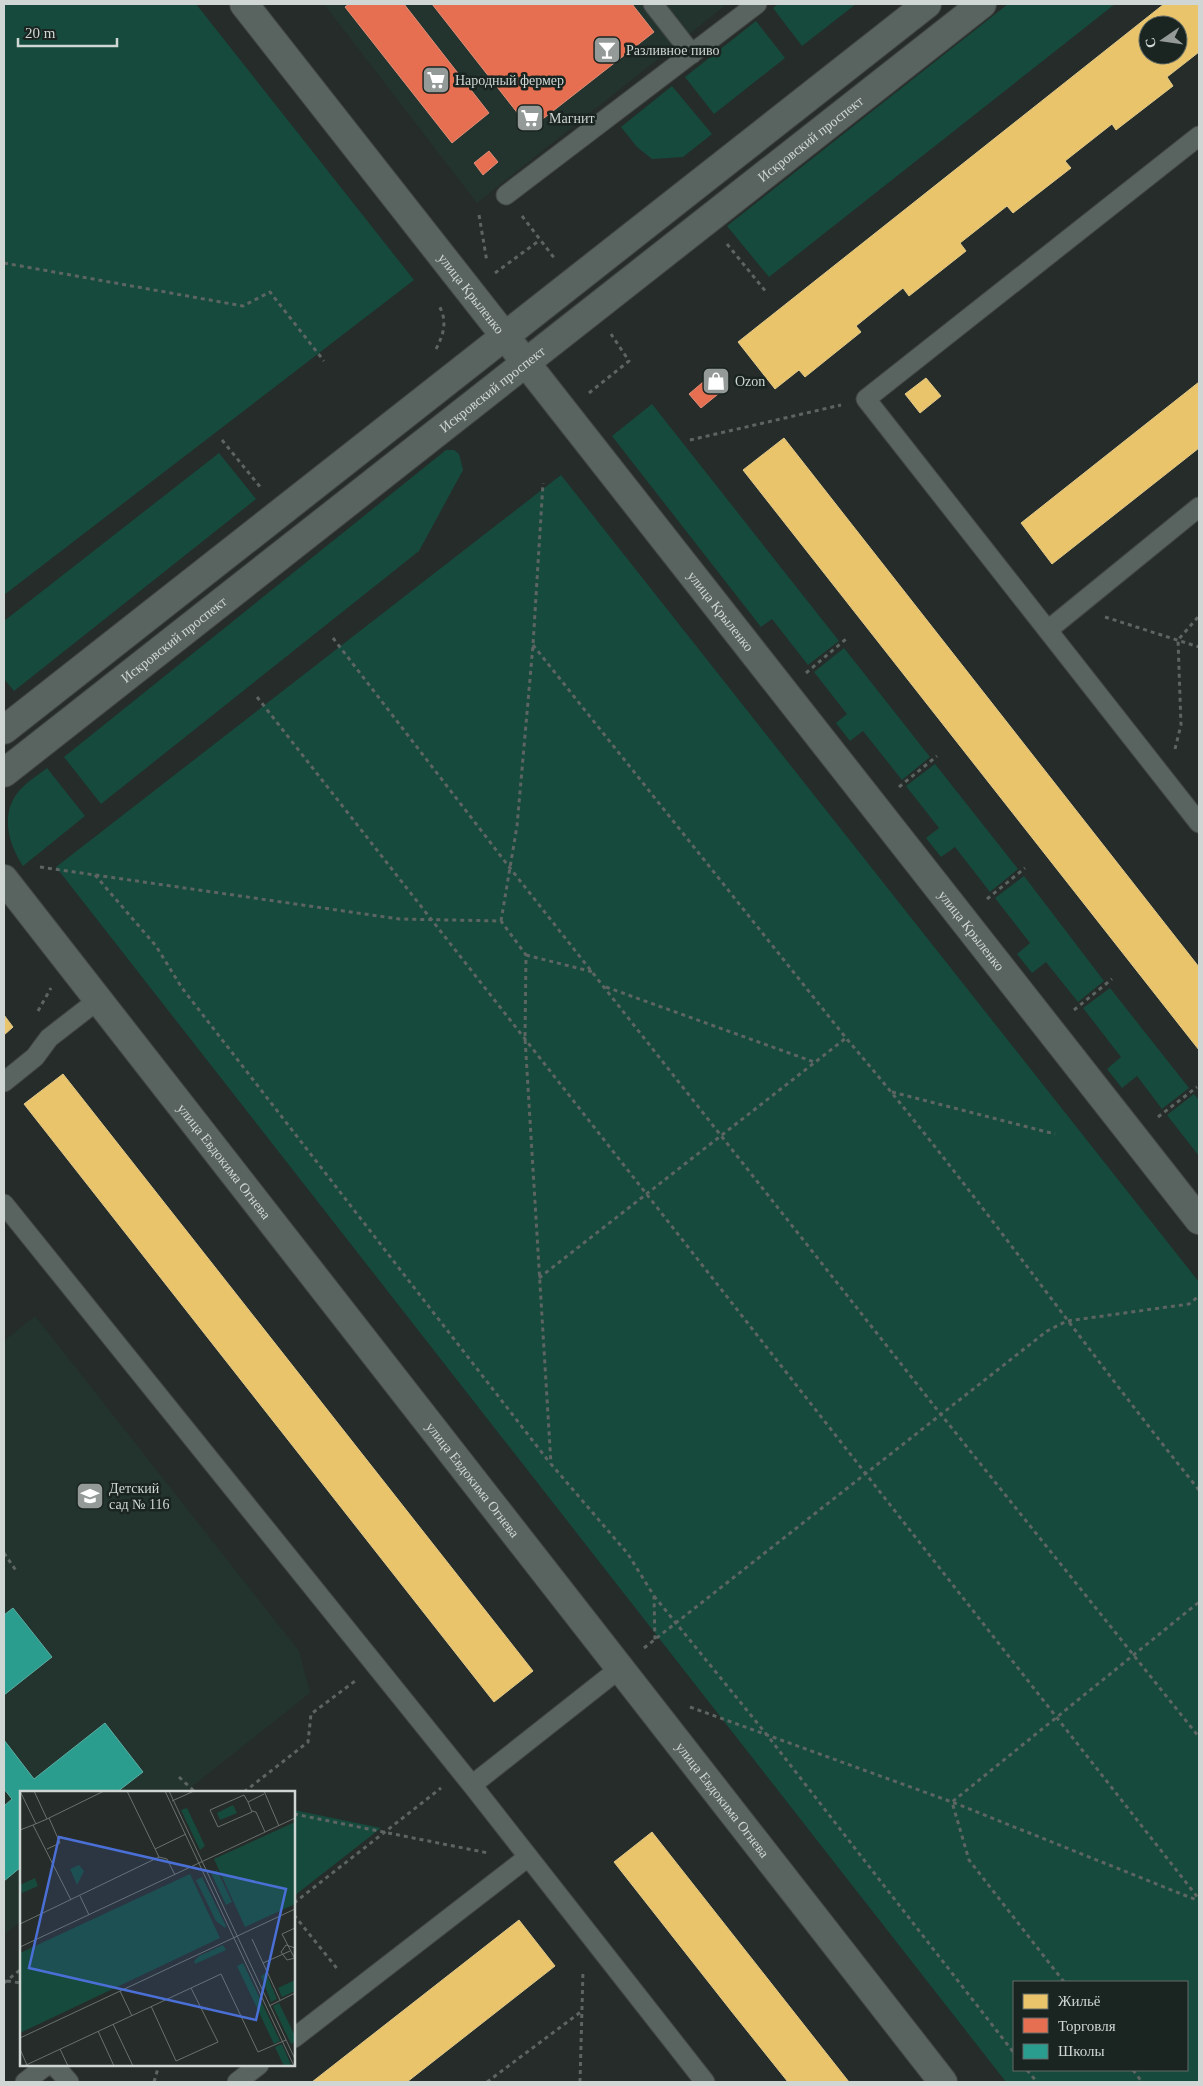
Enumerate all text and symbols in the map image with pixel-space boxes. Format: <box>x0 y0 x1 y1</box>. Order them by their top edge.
scale bar <box>18 15 116 47</box>
north arrow <box>1138 15 1188 65</box>
text: 20 m <box>25 25 56 41</box>
bar icon: Разливное пиво <box>592 35 622 65</box>
text: С <box>1142 36 1159 49</box>
place label: Разливное пиво <box>626 43 720 58</box>
supermarket icon: Народный фермер <box>421 65 451 95</box>
place label: Народный фермер <box>455 73 564 88</box>
street label: Искровский проспект <box>755 93 866 185</box>
supermarket icon: Магнит <box>515 103 545 133</box>
place label: Магнит <box>549 111 595 126</box>
street label: улица Крыленко <box>435 250 507 336</box>
street label: Искровский проспект <box>437 343 548 435</box>
shop icon: Ozon <box>701 366 731 396</box>
place label: Ozon <box>735 374 765 389</box>
street label: улица Крыленко <box>685 568 757 654</box>
street label: Искровский проспект <box>118 593 229 685</box>
street label: улица Крыленко <box>936 887 1008 973</box>
street label: улица Евдокима Огнева <box>175 1101 274 1222</box>
street label: улица Евдокима Огнева <box>423 1419 523 1541</box>
school or university icon: Детский сад № 116 <box>75 1481 105 1511</box>
place label: Детский сад № 116 <box>109 1481 170 1512</box>
street label: улица Евдокима Огнева <box>673 1739 773 1861</box>
inset map <box>20 1791 295 2066</box>
legend <box>1013 1981 1188 2071</box>
text: Жильё <box>1058 1993 1101 2009</box>
text: Торговля <box>1058 2018 1116 2034</box>
text: Школы <box>1058 2043 1105 2059</box>

